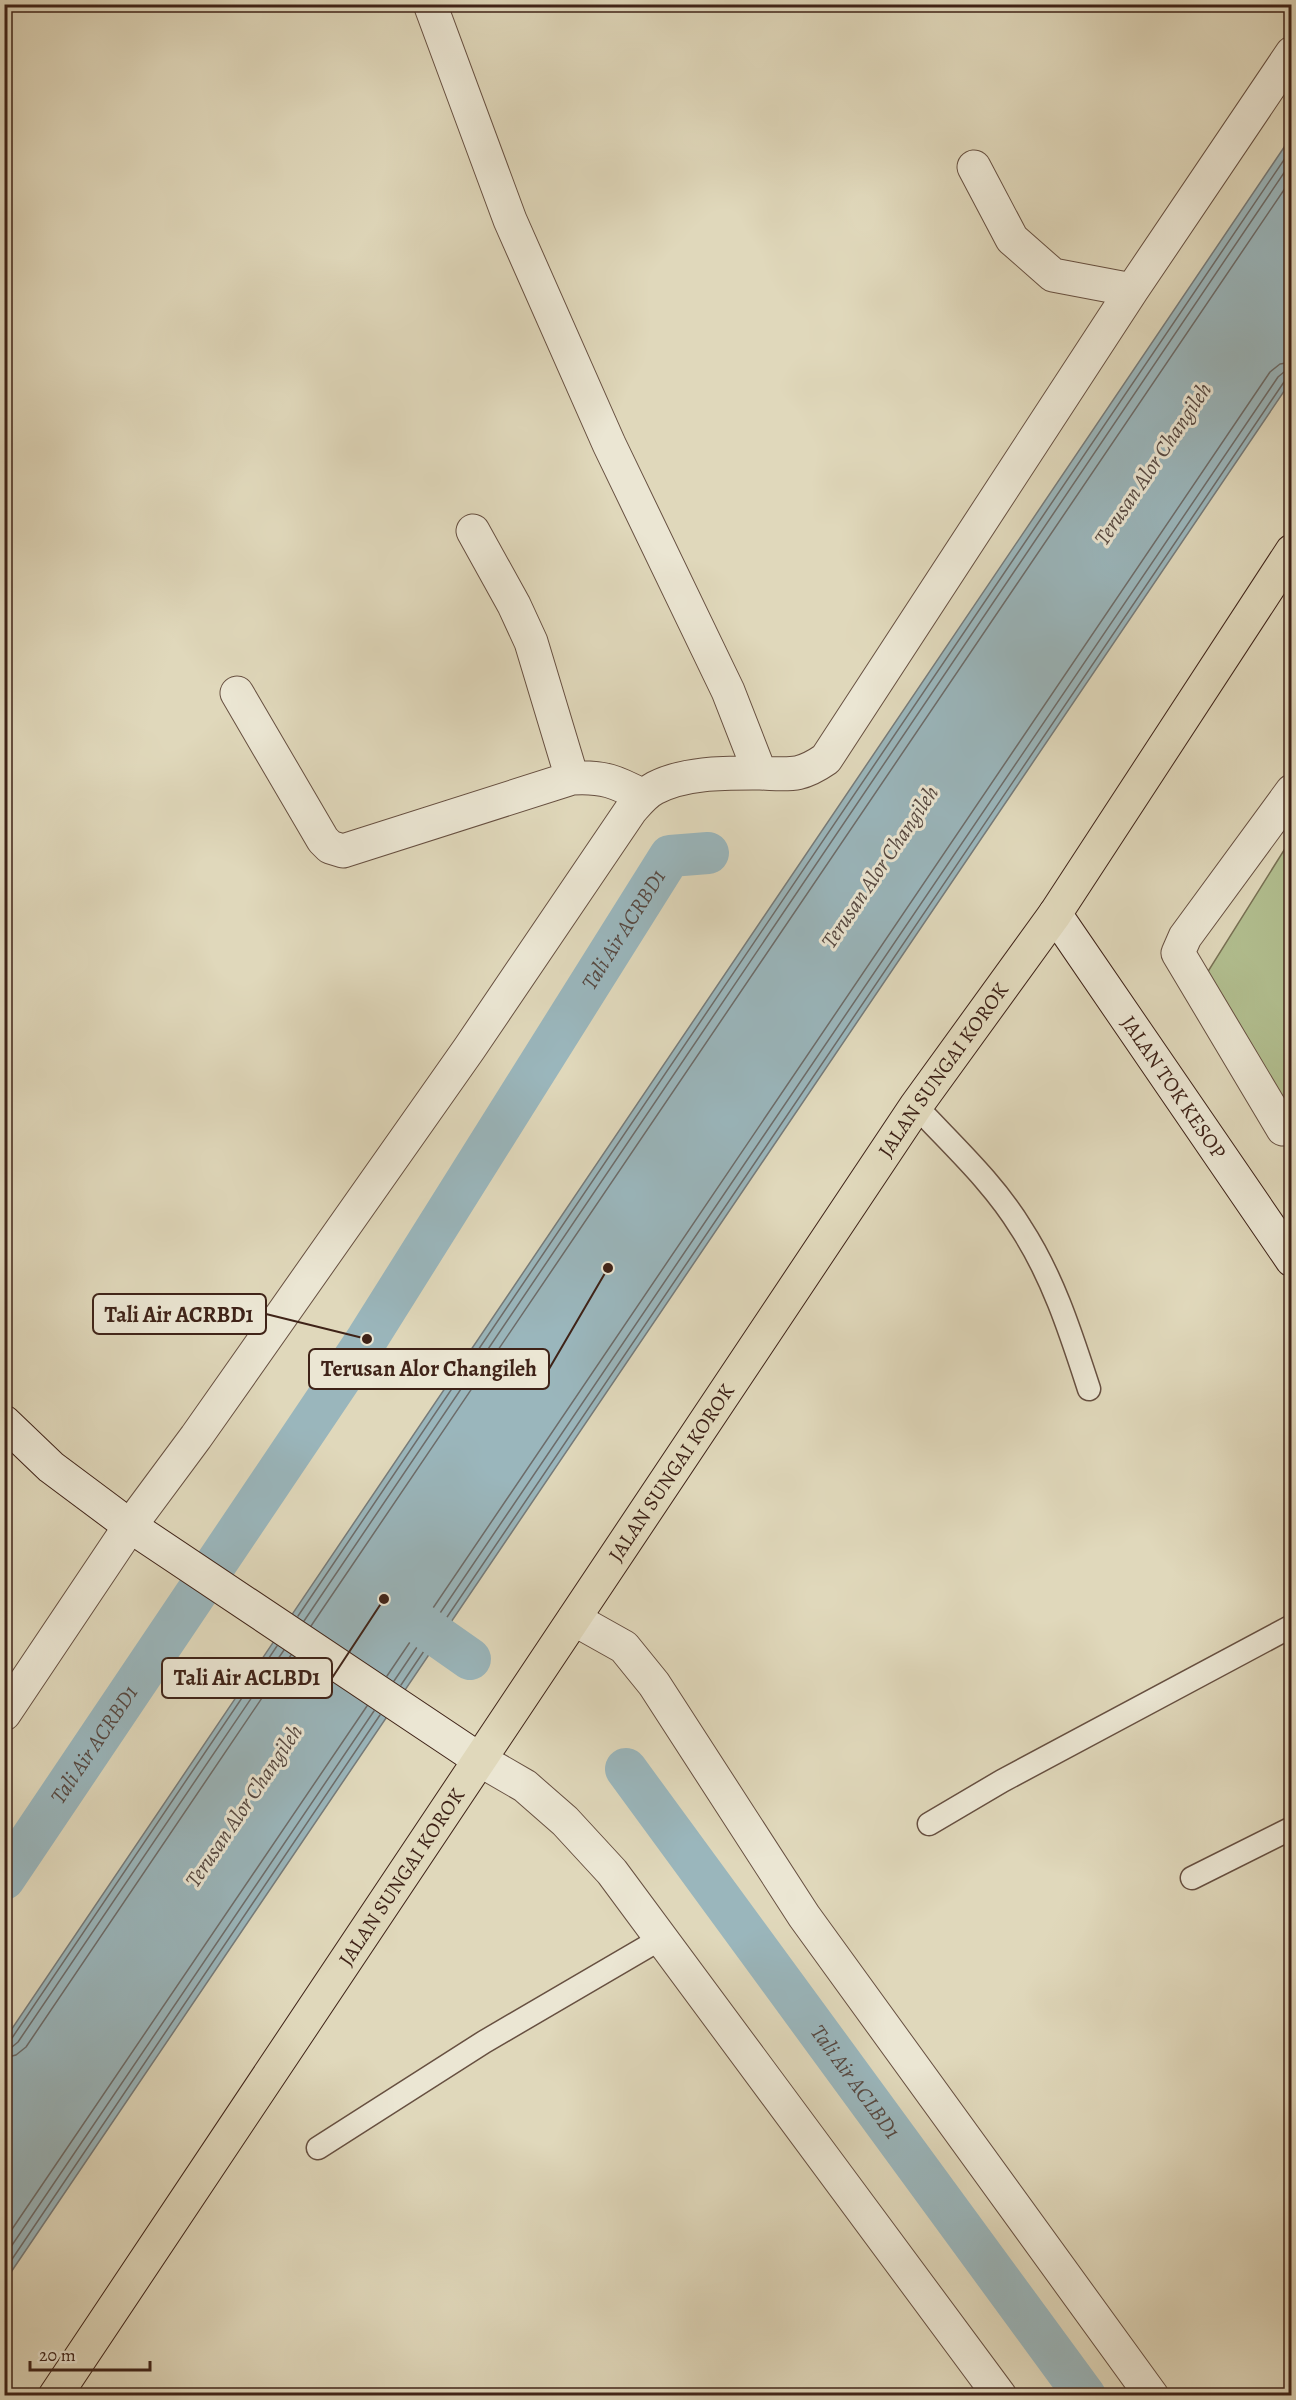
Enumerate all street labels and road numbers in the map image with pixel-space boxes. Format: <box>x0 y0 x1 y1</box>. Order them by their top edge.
street label: JALAN SUNGAI KOROK <box>872 977 1015 1163</box>
street label: JALAN TOK KESOP <box>1115 1010 1233 1165</box>
street label: JALAN SUNGAI KOROK <box>602 1378 741 1567</box>
street label: JALAN SUNGAI KOROK <box>332 1783 471 1971</box>

